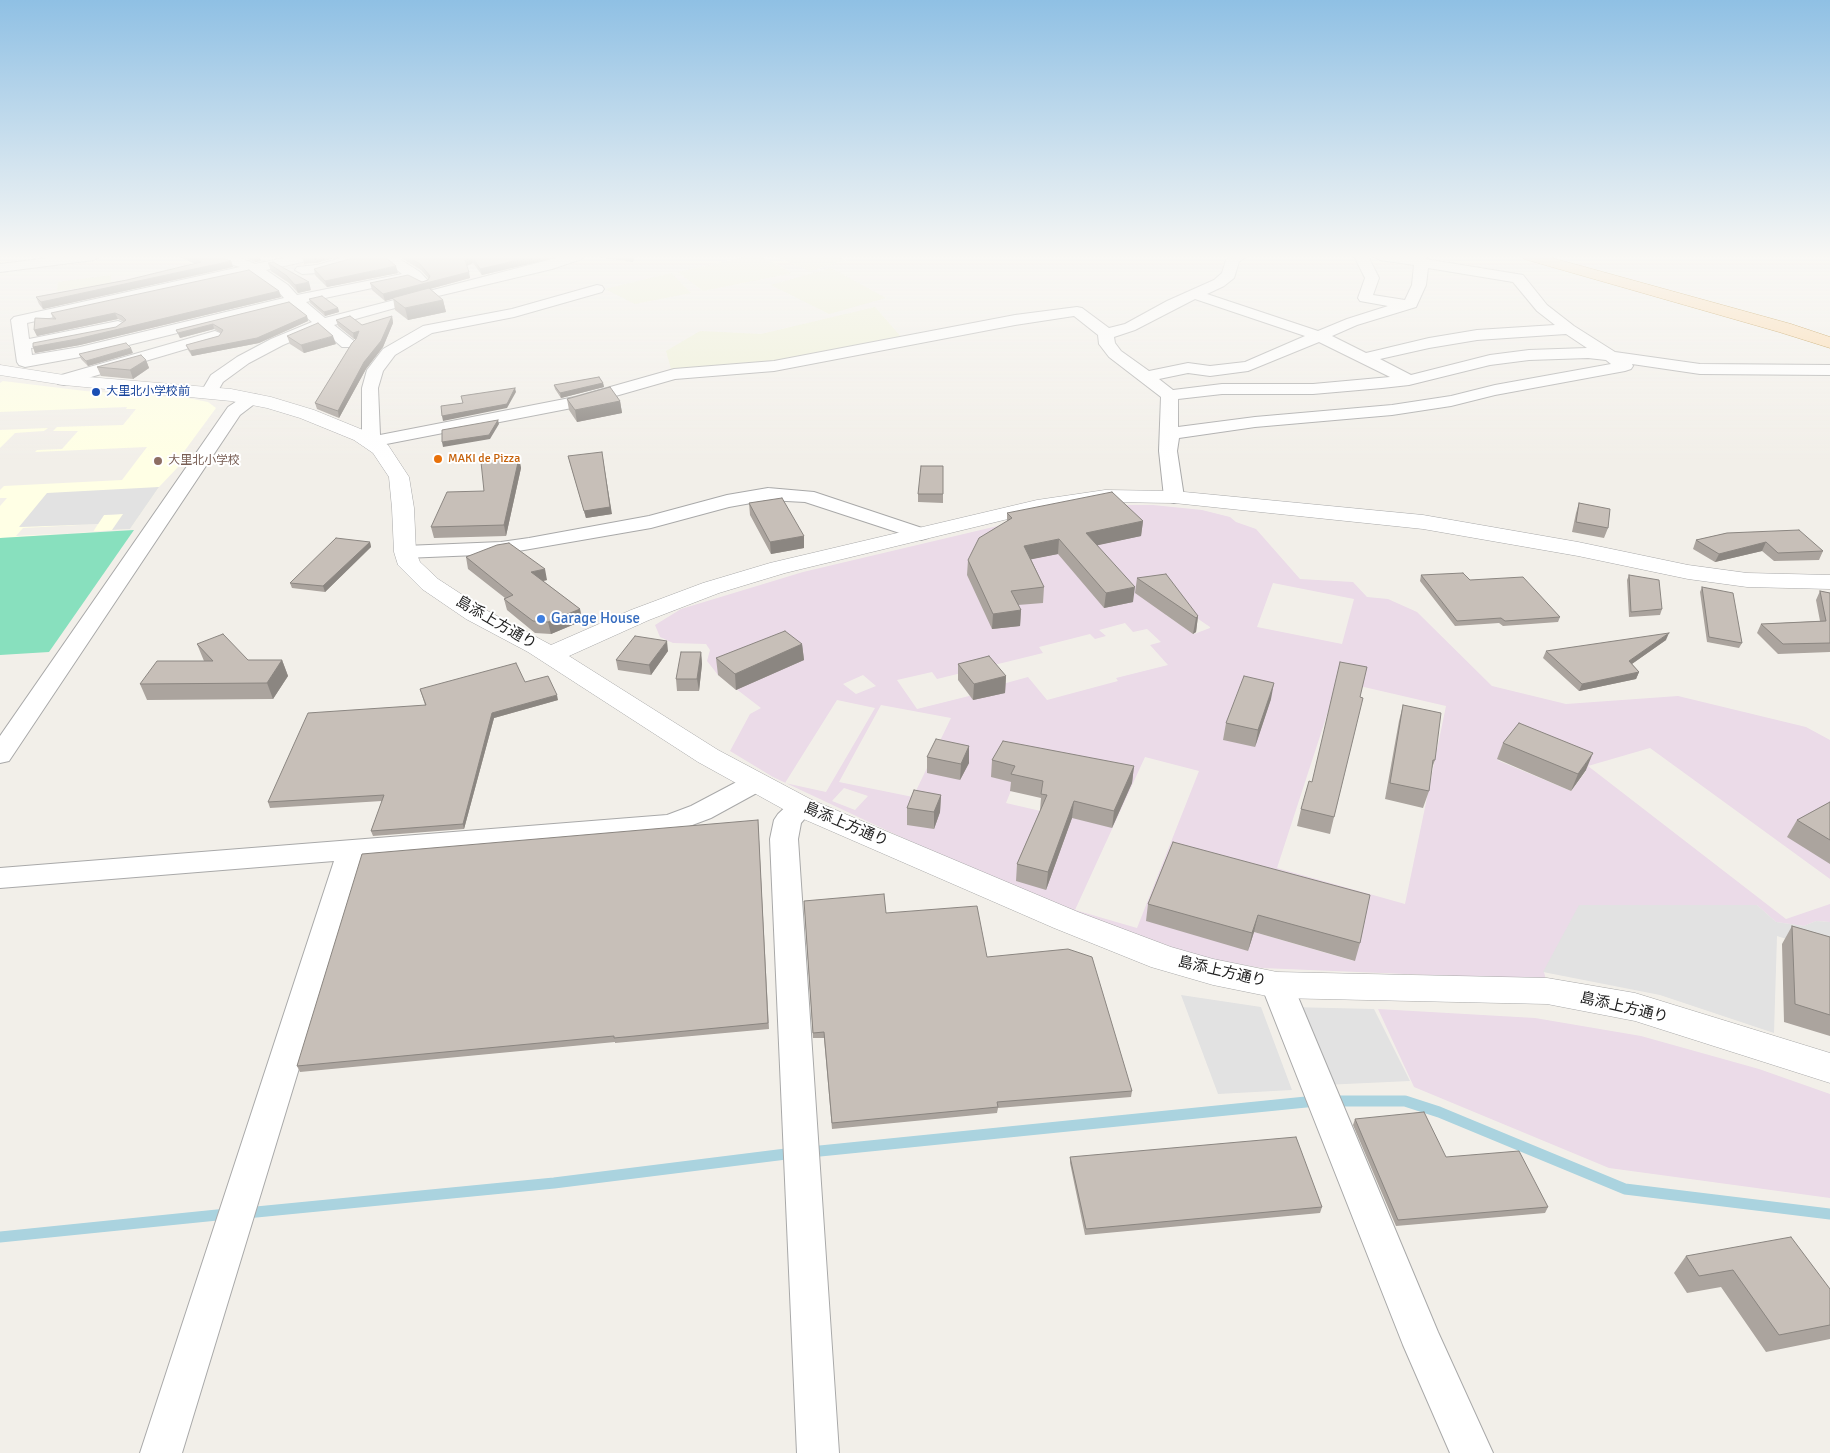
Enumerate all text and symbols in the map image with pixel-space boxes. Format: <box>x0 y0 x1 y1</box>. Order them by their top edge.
place label: 大里北小学校前 <box>106 385 190 399</box>
marker: 大里北小学校前 <box>90 386 102 398</box>
place label: MAKI de Pizza <box>448 452 520 466</box>
marker: MAKI de Pizza <box>432 453 444 465</box>
place label: 大里北小学校 <box>168 454 240 468</box>
marker: 大里北小学校 <box>152 455 164 467</box>
street label: 島添上方通り <box>453 593 539 653</box>
place label: Garage House <box>551 610 640 628</box>
marker: Garage House <box>535 613 547 625</box>
street label: 島添上方通り <box>801 799 891 851</box>
street label: 島添上方通り <box>1176 953 1268 991</box>
street label: 島添上方通り <box>1578 989 1670 1027</box>

